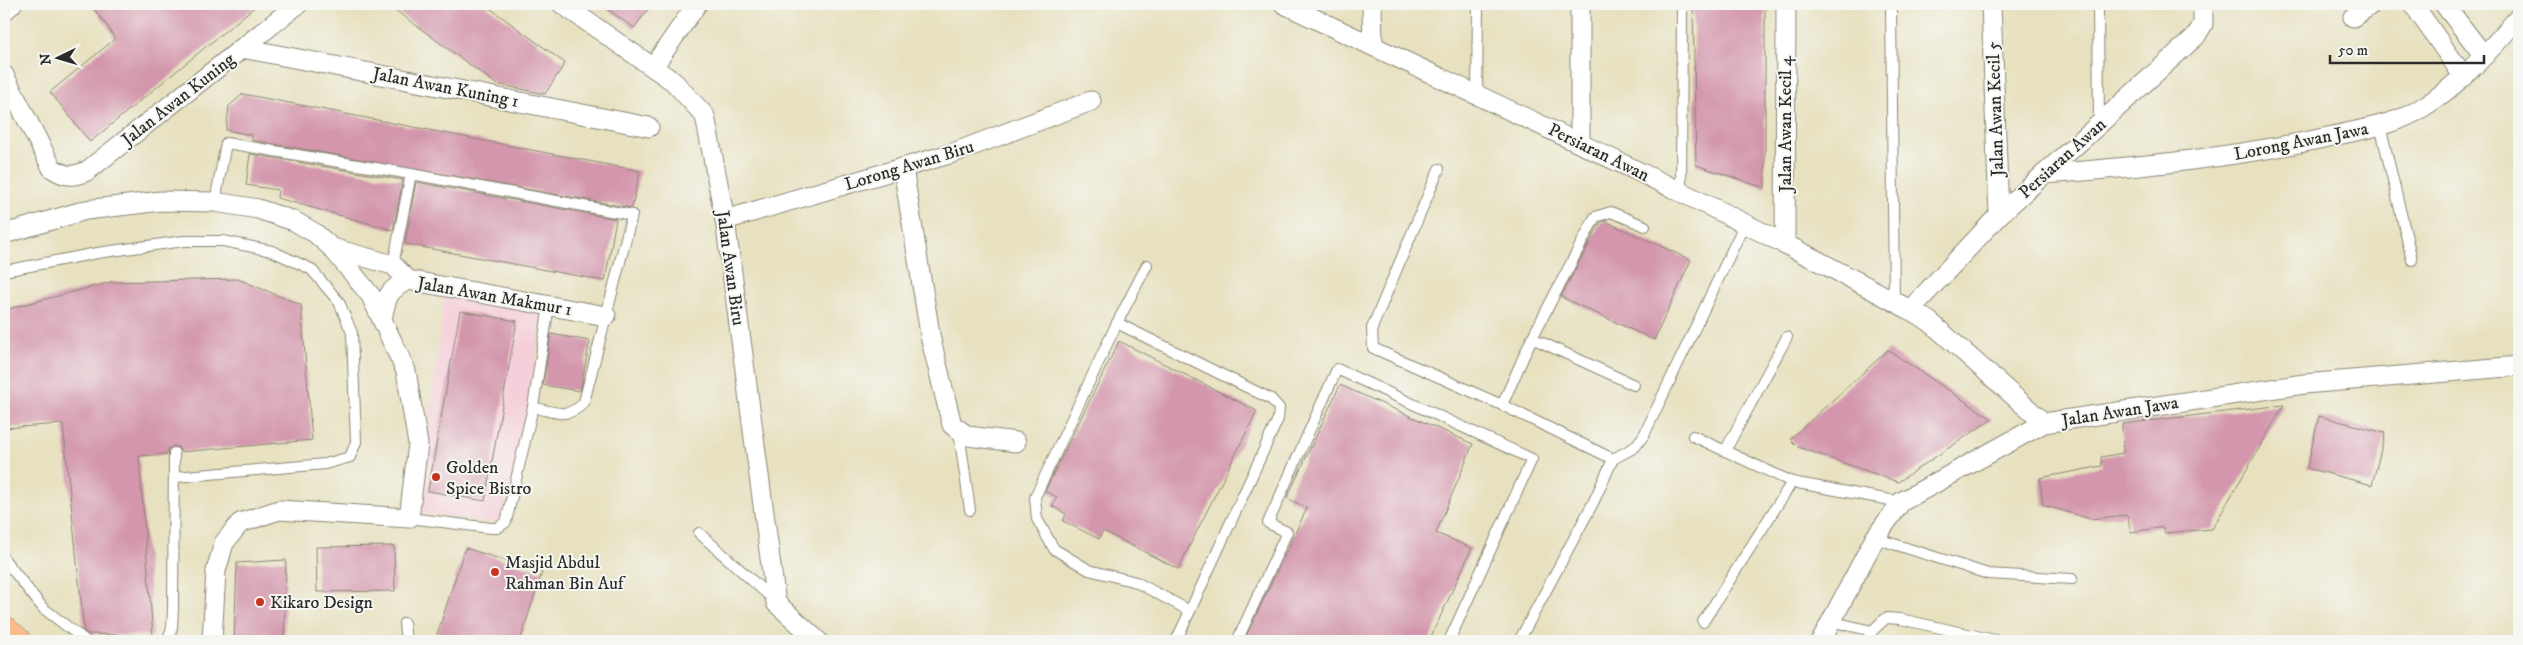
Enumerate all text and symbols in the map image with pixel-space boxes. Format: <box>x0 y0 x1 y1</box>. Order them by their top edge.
north arrow <box>32 32 82 82</box>
scale bar <box>2330 32 2484 64</box>
street label: Jalan Awan Kecil 5 <box>1983 41 2009 179</box>
text: 50 m <box>2338 41 2368 60</box>
street label: Jalan Awan Kuning <box>116 49 240 152</box>
text: N <box>37 52 56 66</box>
street label: Jalan Awan Kecil 4 <box>1775 55 1797 194</box>
street label: Jalan Awan Kuning 1 <box>369 63 521 113</box>
street label: Persiaran Awan <box>2014 113 2111 204</box>
street label: Lorong Awan Jawa <box>2232 118 2371 166</box>
street label: Persiaran Awan <box>1544 119 1653 187</box>
street label: Lorong Awan Biru <box>842 136 977 196</box>
street label: Jalan Awan Biru <box>711 207 749 327</box>
street label: Jalan Awan Makmur 1 <box>414 272 574 321</box>
street label: Jalan Awan Jawa <box>2058 392 2180 432</box>
place label: Golden Spice Bistro <box>446 457 532 500</box>
marker: Golden Spice Bistro <box>430 471 442 483</box>
place label: Masjid Abdul Rahman Bin Auf <box>505 552 627 595</box>
marker: Masjid Abdul Rahman Bin Auf <box>489 566 501 578</box>
place label: Kikaro Design <box>270 592 373 614</box>
marker: Kikaro Design <box>254 596 266 608</box>

